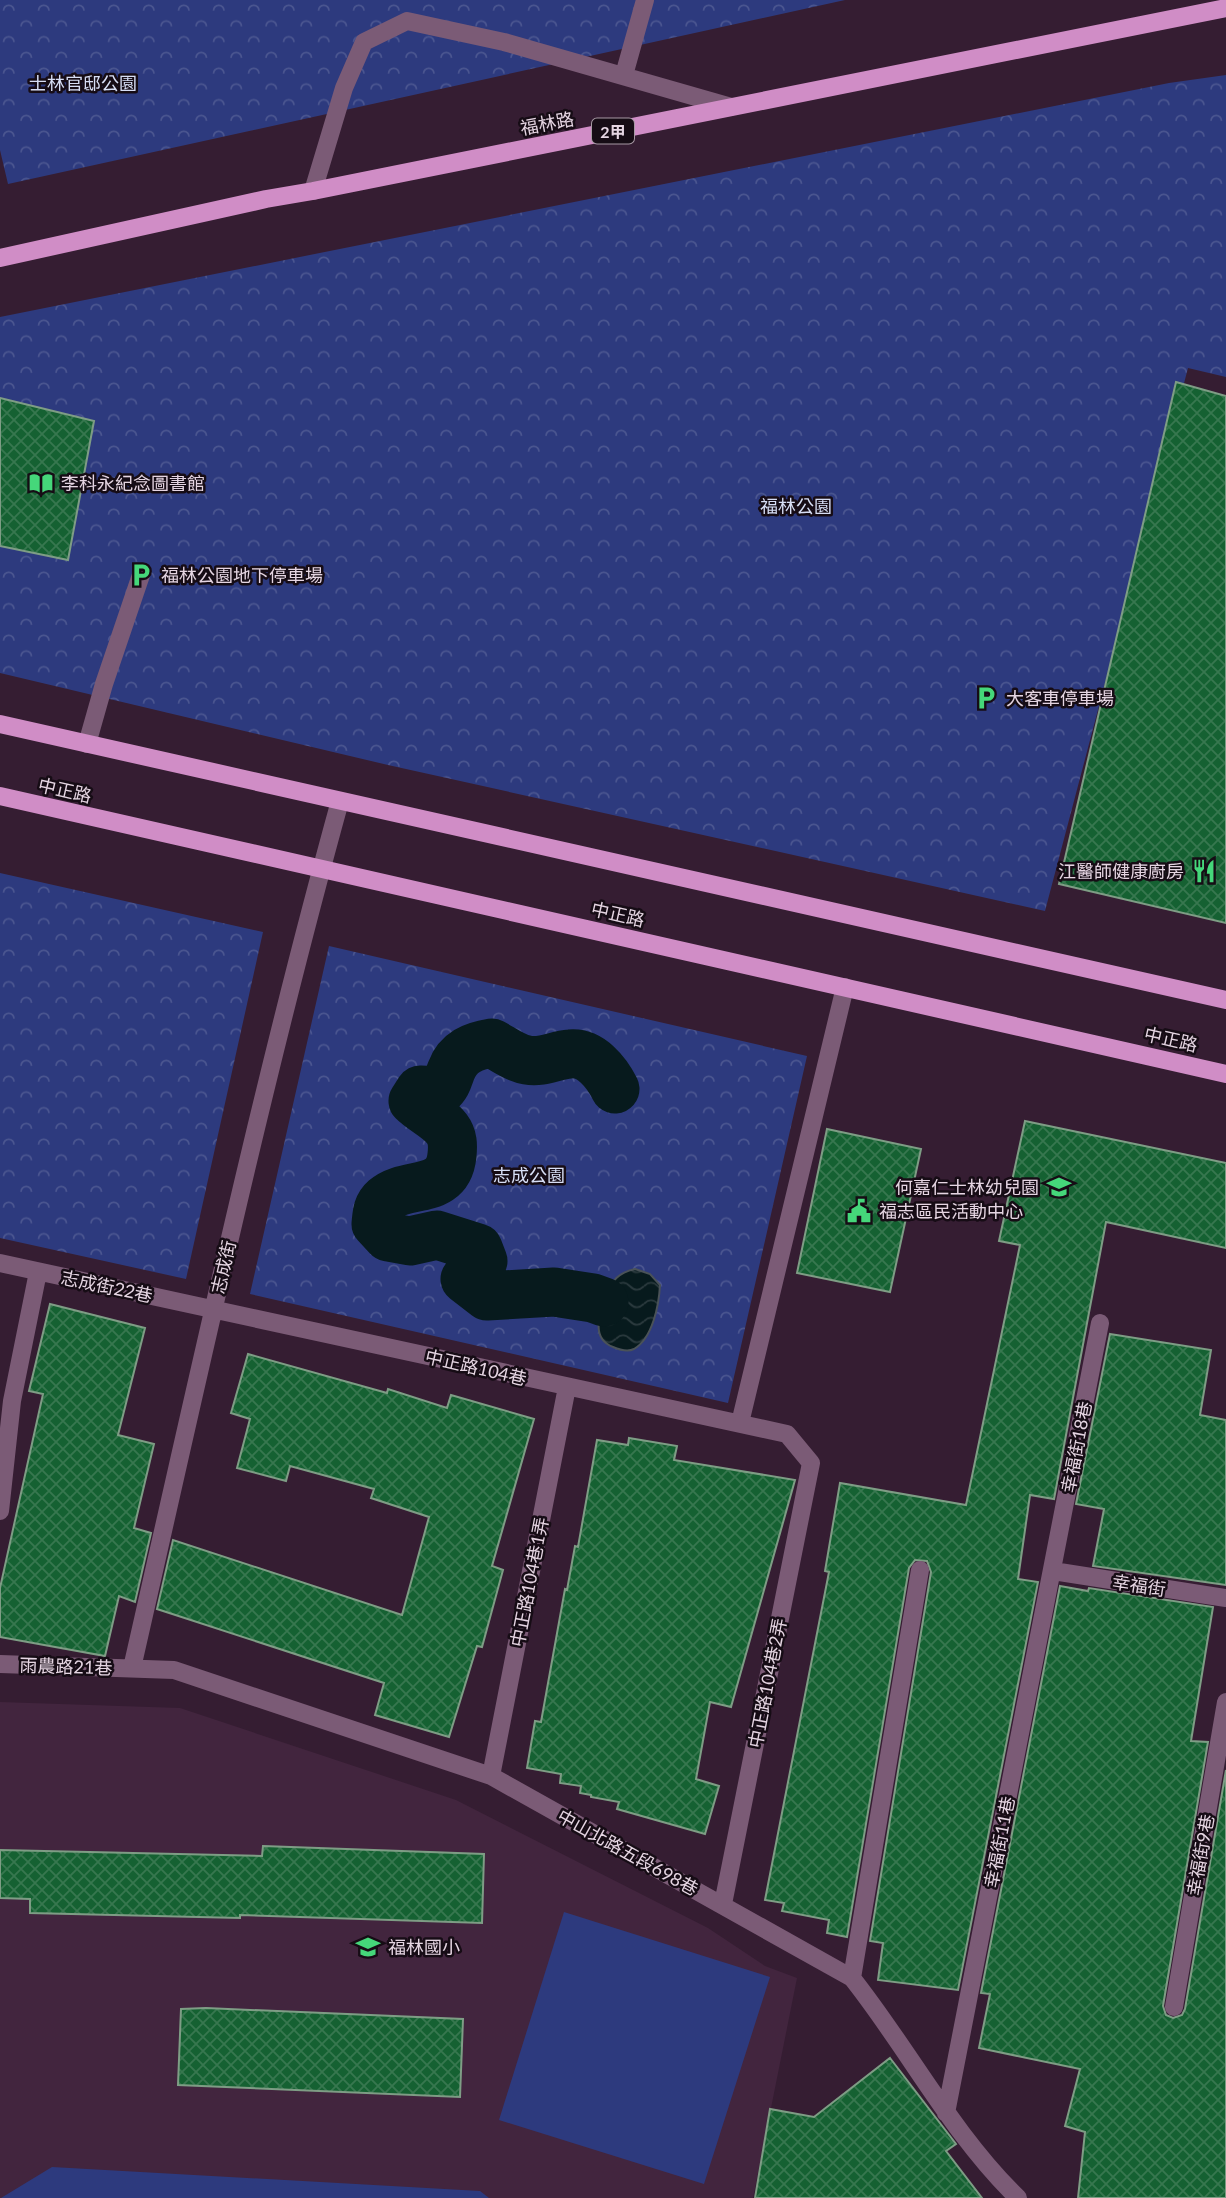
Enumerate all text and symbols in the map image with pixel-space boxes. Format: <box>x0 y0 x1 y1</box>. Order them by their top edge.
park label: 士林官邸公園 <box>29 72 137 94</box>
street label: 福林路 <box>518 107 576 139</box>
road number: 2甲 <box>592 119 634 144</box>
library icon: 李科永紀念圖書館 <box>27 469 55 497</box>
place label: 李科永紀念圖書館 <box>61 472 205 494</box>
park label: 福林公園 <box>760 495 832 517</box>
parking icon: 福林公園地下停車場 <box>127 561 155 589</box>
place label: 福林公園地下停車場 <box>161 564 323 586</box>
parking icon: 大客車停車場 <box>972 684 1000 712</box>
place label: 大客車停車場 <box>1006 687 1114 709</box>
street label: 中正路 <box>36 773 94 807</box>
restaurant icon: 江醫師健康廚房 <box>1190 857 1218 885</box>
place label: 江醫師健康廚房 <box>1058 860 1184 882</box>
street label: 中正路 <box>589 897 647 931</box>
street label: 中正路 <box>1142 1022 1200 1056</box>
park label: 志成公園 <box>493 1164 565 1186</box>
school or university icon: 何嘉仁士林幼兒園 <box>1045 1173 1073 1201</box>
place label: 何嘉仁士林幼兒園 <box>895 1176 1039 1198</box>
public building icon: 福志區民活動中心 <box>845 1197 873 1225</box>
place label: 福志區民活動中心 <box>879 1200 1023 1222</box>
street label: 志成街 <box>206 1238 240 1296</box>
street label: 志成街22巷 <box>59 1266 155 1306</box>
street label: 中正路104巷 <box>423 1345 529 1389</box>
street label: 幸福街18巷 <box>1056 1399 1096 1495</box>
street label: 中正路104巷1弄 <box>506 1515 552 1649</box>
street label: 幸福街 <box>1111 1570 1167 1600</box>
street label: 中正路104巷2弄 <box>744 1616 790 1750</box>
street label: 雨農路21巷 <box>19 1653 113 1679</box>
street label: 幸福街11巷 <box>979 1794 1019 1890</box>
street label: 中山北路五段698巷 <box>554 1804 702 1900</box>
street label: 幸福街9巷 <box>1182 1812 1218 1898</box>
school or university icon: 福林國小 <box>354 1933 382 1961</box>
place label: 福林國小 <box>388 1936 460 1958</box>

